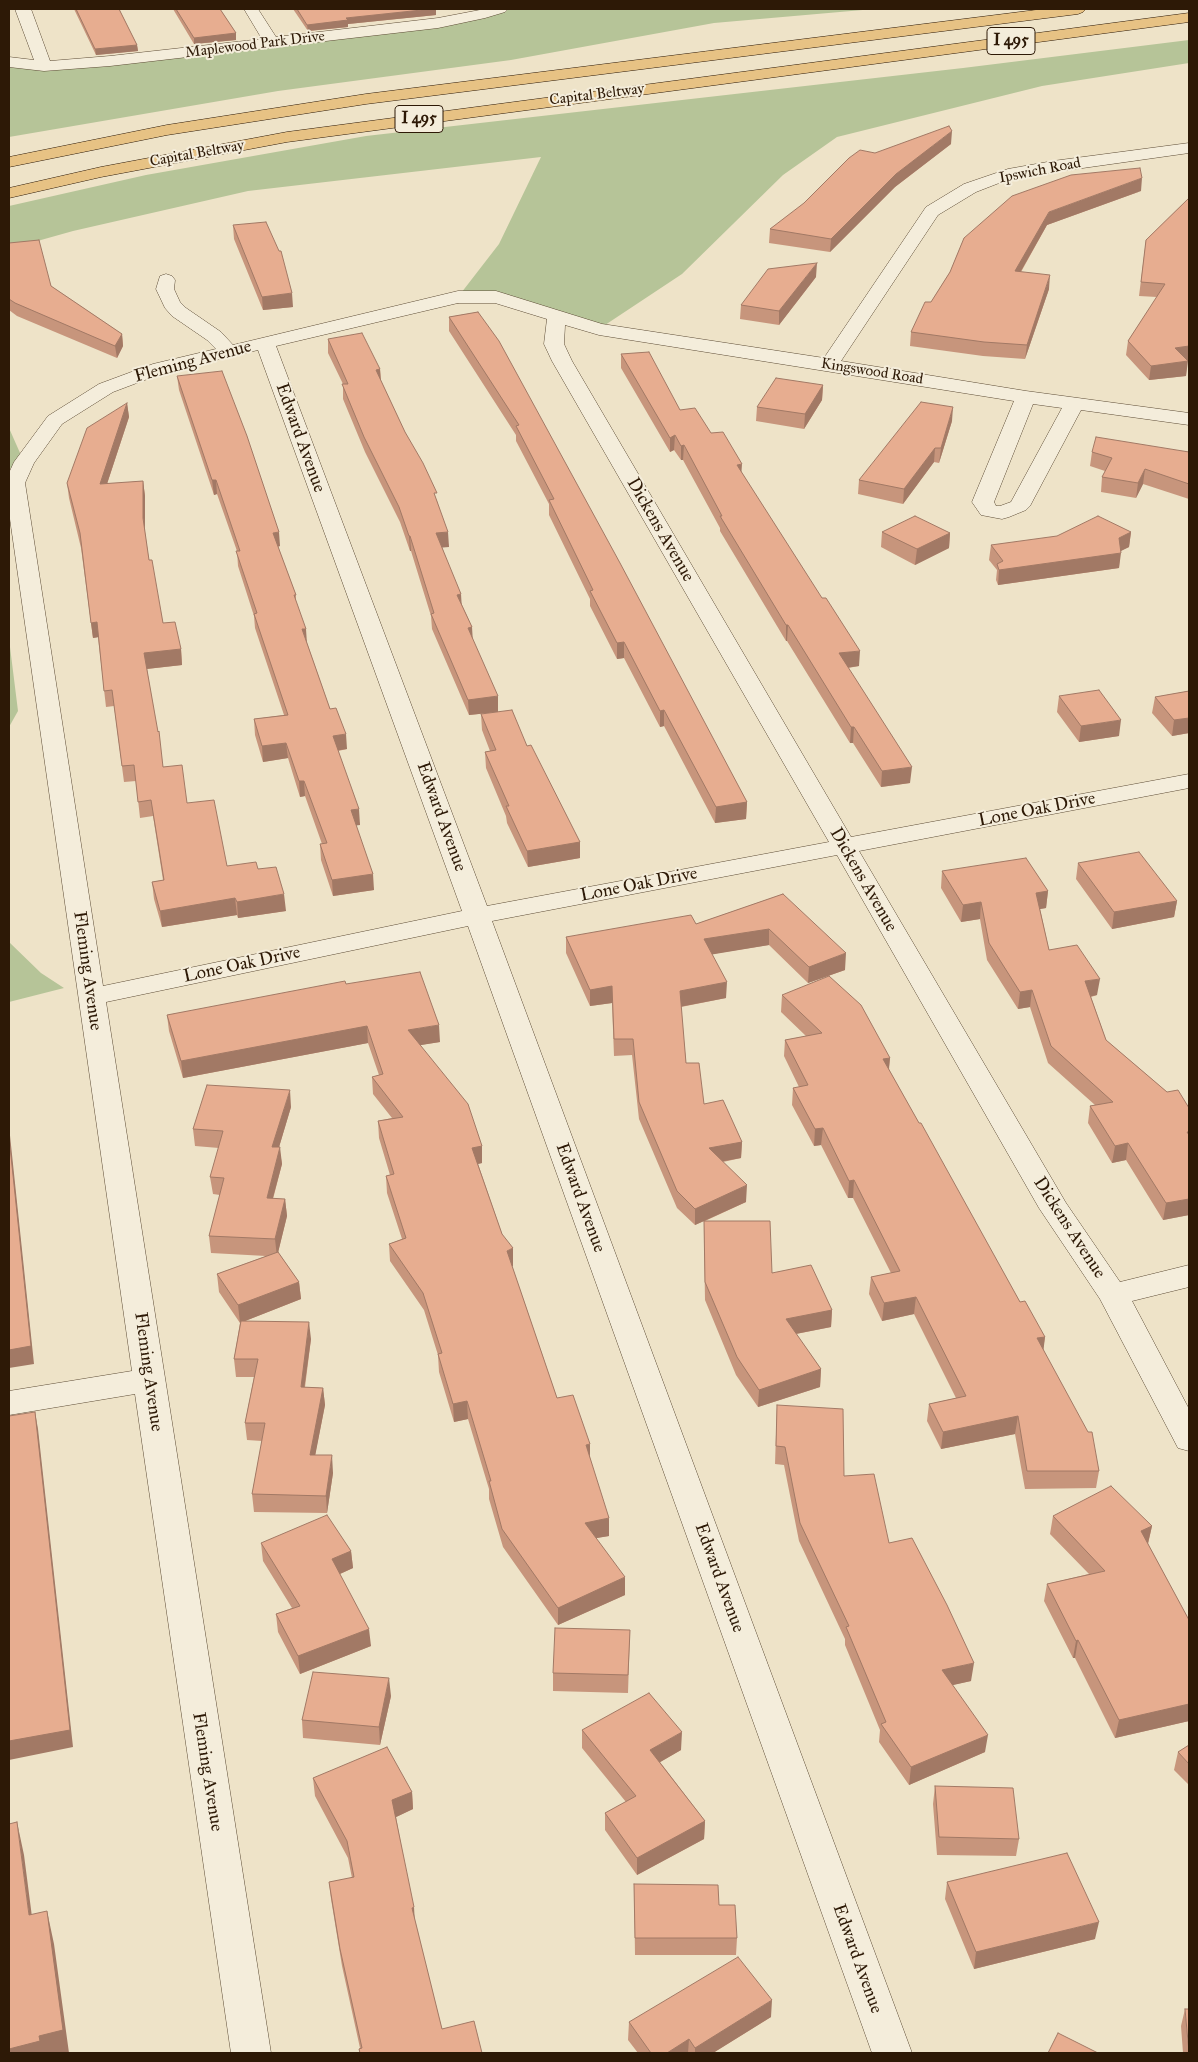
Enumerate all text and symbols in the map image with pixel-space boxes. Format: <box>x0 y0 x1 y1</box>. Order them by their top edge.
road number: I 495 <box>987 27 1035 54</box>
street label: Maplewood Park Drive <box>184 28 326 62</box>
street label: Capital Beltway <box>549 80 645 110</box>
road number: I 495 <box>395 106 443 132</box>
street label: Capital Beltway <box>148 137 246 171</box>
street label: Ipswich Road <box>998 154 1082 188</box>
street label: Fleming Avenue <box>132 336 254 388</box>
street label: Kingswood Road <box>820 355 924 389</box>
street label: Edward Avenue <box>270 380 330 496</box>
street label: Dickens Avenue <box>621 474 699 586</box>
street label: Edward Avenue <box>411 759 471 875</box>
street label: Lone Oak Drive <box>977 788 1097 832</box>
street label: Dickens Avenue <box>824 824 902 936</box>
street label: Lone Oak Drive <box>579 863 699 907</box>
street label: Fleming Avenue <box>68 910 106 1032</box>
street label: Lone Oak Drive <box>182 942 302 988</box>
street label: Edward Avenue <box>550 1140 610 1256</box>
street label: Dickens Avenue <box>1028 1173 1110 1283</box>
street label: Fleming Avenue <box>129 1311 167 1433</box>
street label: Edward Avenue <box>689 1520 749 1636</box>
street label: Fleming Avenue <box>187 1711 227 1833</box>
street label: Edward Avenue <box>827 1901 887 2017</box>

